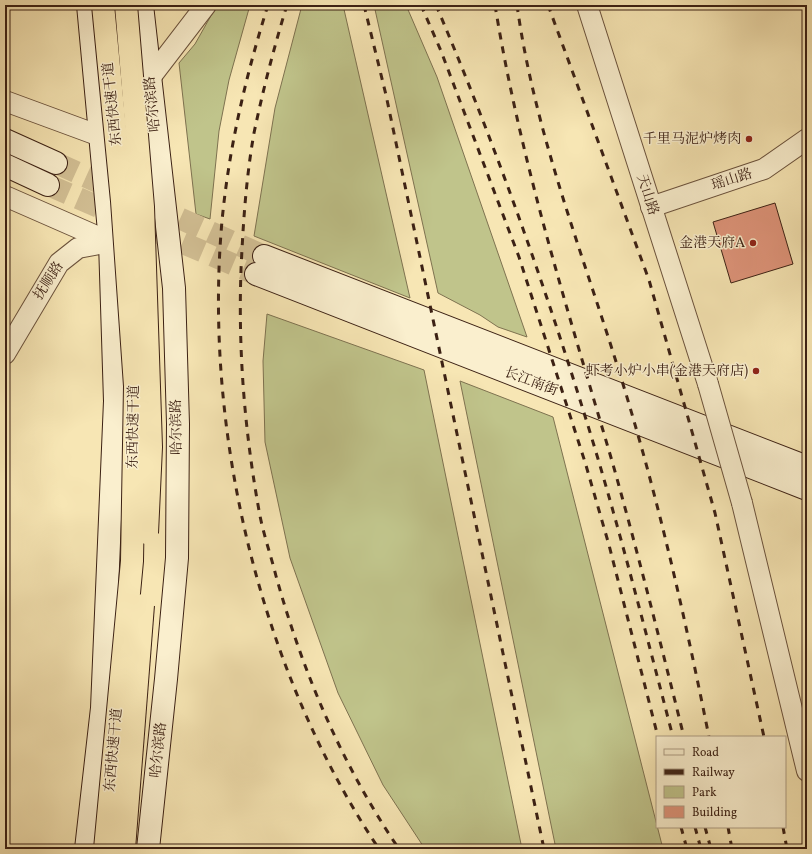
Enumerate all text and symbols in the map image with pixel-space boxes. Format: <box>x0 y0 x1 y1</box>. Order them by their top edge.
street label: 东西快速干道 <box>99 61 127 147</box>
street label: 哈尔滨路 <box>141 75 165 133</box>
place label: 千里马泥炉烤肉 <box>643 130 741 149</box>
marker: 千里马泥炉烤肉 <box>744 134 754 144</box>
street label: 瑶山路 <box>709 164 755 196</box>
street label: 天山路 <box>631 172 663 218</box>
place label: 金港天府A <box>679 234 745 253</box>
marker: 金港天府A <box>748 238 758 248</box>
street label: 抚顺路 <box>30 258 68 304</box>
place label: 虾考小炉小串(金港天府店) <box>586 362 748 381</box>
street label: 长江南街 <box>501 363 561 401</box>
marker: 虾考小炉小串(金港天府店) <box>751 366 761 376</box>
street label: 东西快速干道 <box>124 385 144 469</box>
street label: 哈尔滨路 <box>167 399 187 455</box>
street label: 东西快速干道 <box>101 707 127 793</box>
street label: 哈尔滨路 <box>147 721 171 779</box>
legend <box>656 736 786 828</box>
text: Road <box>692 745 719 761</box>
text: Railway <box>692 765 735 781</box>
text: Park <box>692 785 717 801</box>
text: Building <box>692 805 737 821</box>

